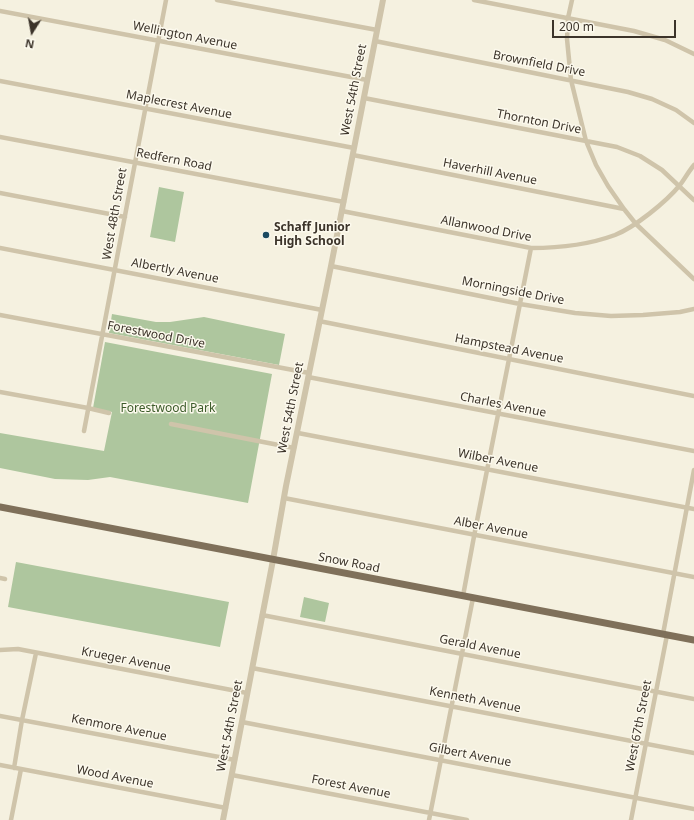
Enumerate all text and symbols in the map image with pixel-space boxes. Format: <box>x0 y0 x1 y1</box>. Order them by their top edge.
north arrow <box>12 12 52 52</box>
scale bar <box>554 12 678 38</box>
text: 200 m <box>559 18 594 35</box>
street label: Wellington Avenue <box>132 19 238 53</box>
text: N <box>24 36 35 52</box>
street label: West 54th Street <box>338 43 370 137</box>
street label: Brownfield Drive <box>492 48 586 80</box>
street label: Maplecrest Avenue <box>125 88 233 122</box>
street label: Thornton Drive <box>496 107 582 137</box>
street label: Redfern Road <box>135 146 213 174</box>
street label: Haverhill Avenue <box>442 156 538 188</box>
street label: West 48th Street <box>100 167 130 261</box>
street label: Allanwood Drive <box>439 213 533 245</box>
place label: Schaff Junior High School <box>274 221 350 249</box>
marker: Schaff Junior High School <box>261 230 271 240</box>
street label: Albertly Avenue <box>130 255 220 287</box>
street label: Morningside Drive <box>460 274 566 308</box>
street label: Forestwood Drive <box>106 318 206 352</box>
street label: Hampstead Avenue <box>453 331 565 367</box>
street label: West 54th Street <box>275 361 307 455</box>
street label: Charles Avenue <box>459 390 547 420</box>
park label: Forestwood Park <box>121 402 215 416</box>
street label: Wilber Avenue <box>457 446 539 476</box>
street label: Alber Avenue <box>453 514 529 542</box>
street label: Snow Road <box>317 550 381 576</box>
street label: Gerald Avenue <box>438 632 522 662</box>
street label: Krueger Avenue <box>80 644 172 676</box>
street label: West 54th Street <box>214 679 246 773</box>
street label: West 67th Street <box>623 679 655 773</box>
street label: Kenneth Avenue <box>428 684 522 716</box>
street label: Kenmore Avenue <box>70 712 168 744</box>
street label: Gilbert Avenue <box>428 740 512 770</box>
street label: Wood Avenue <box>75 762 155 792</box>
street label: Forest Avenue <box>310 772 392 802</box>

